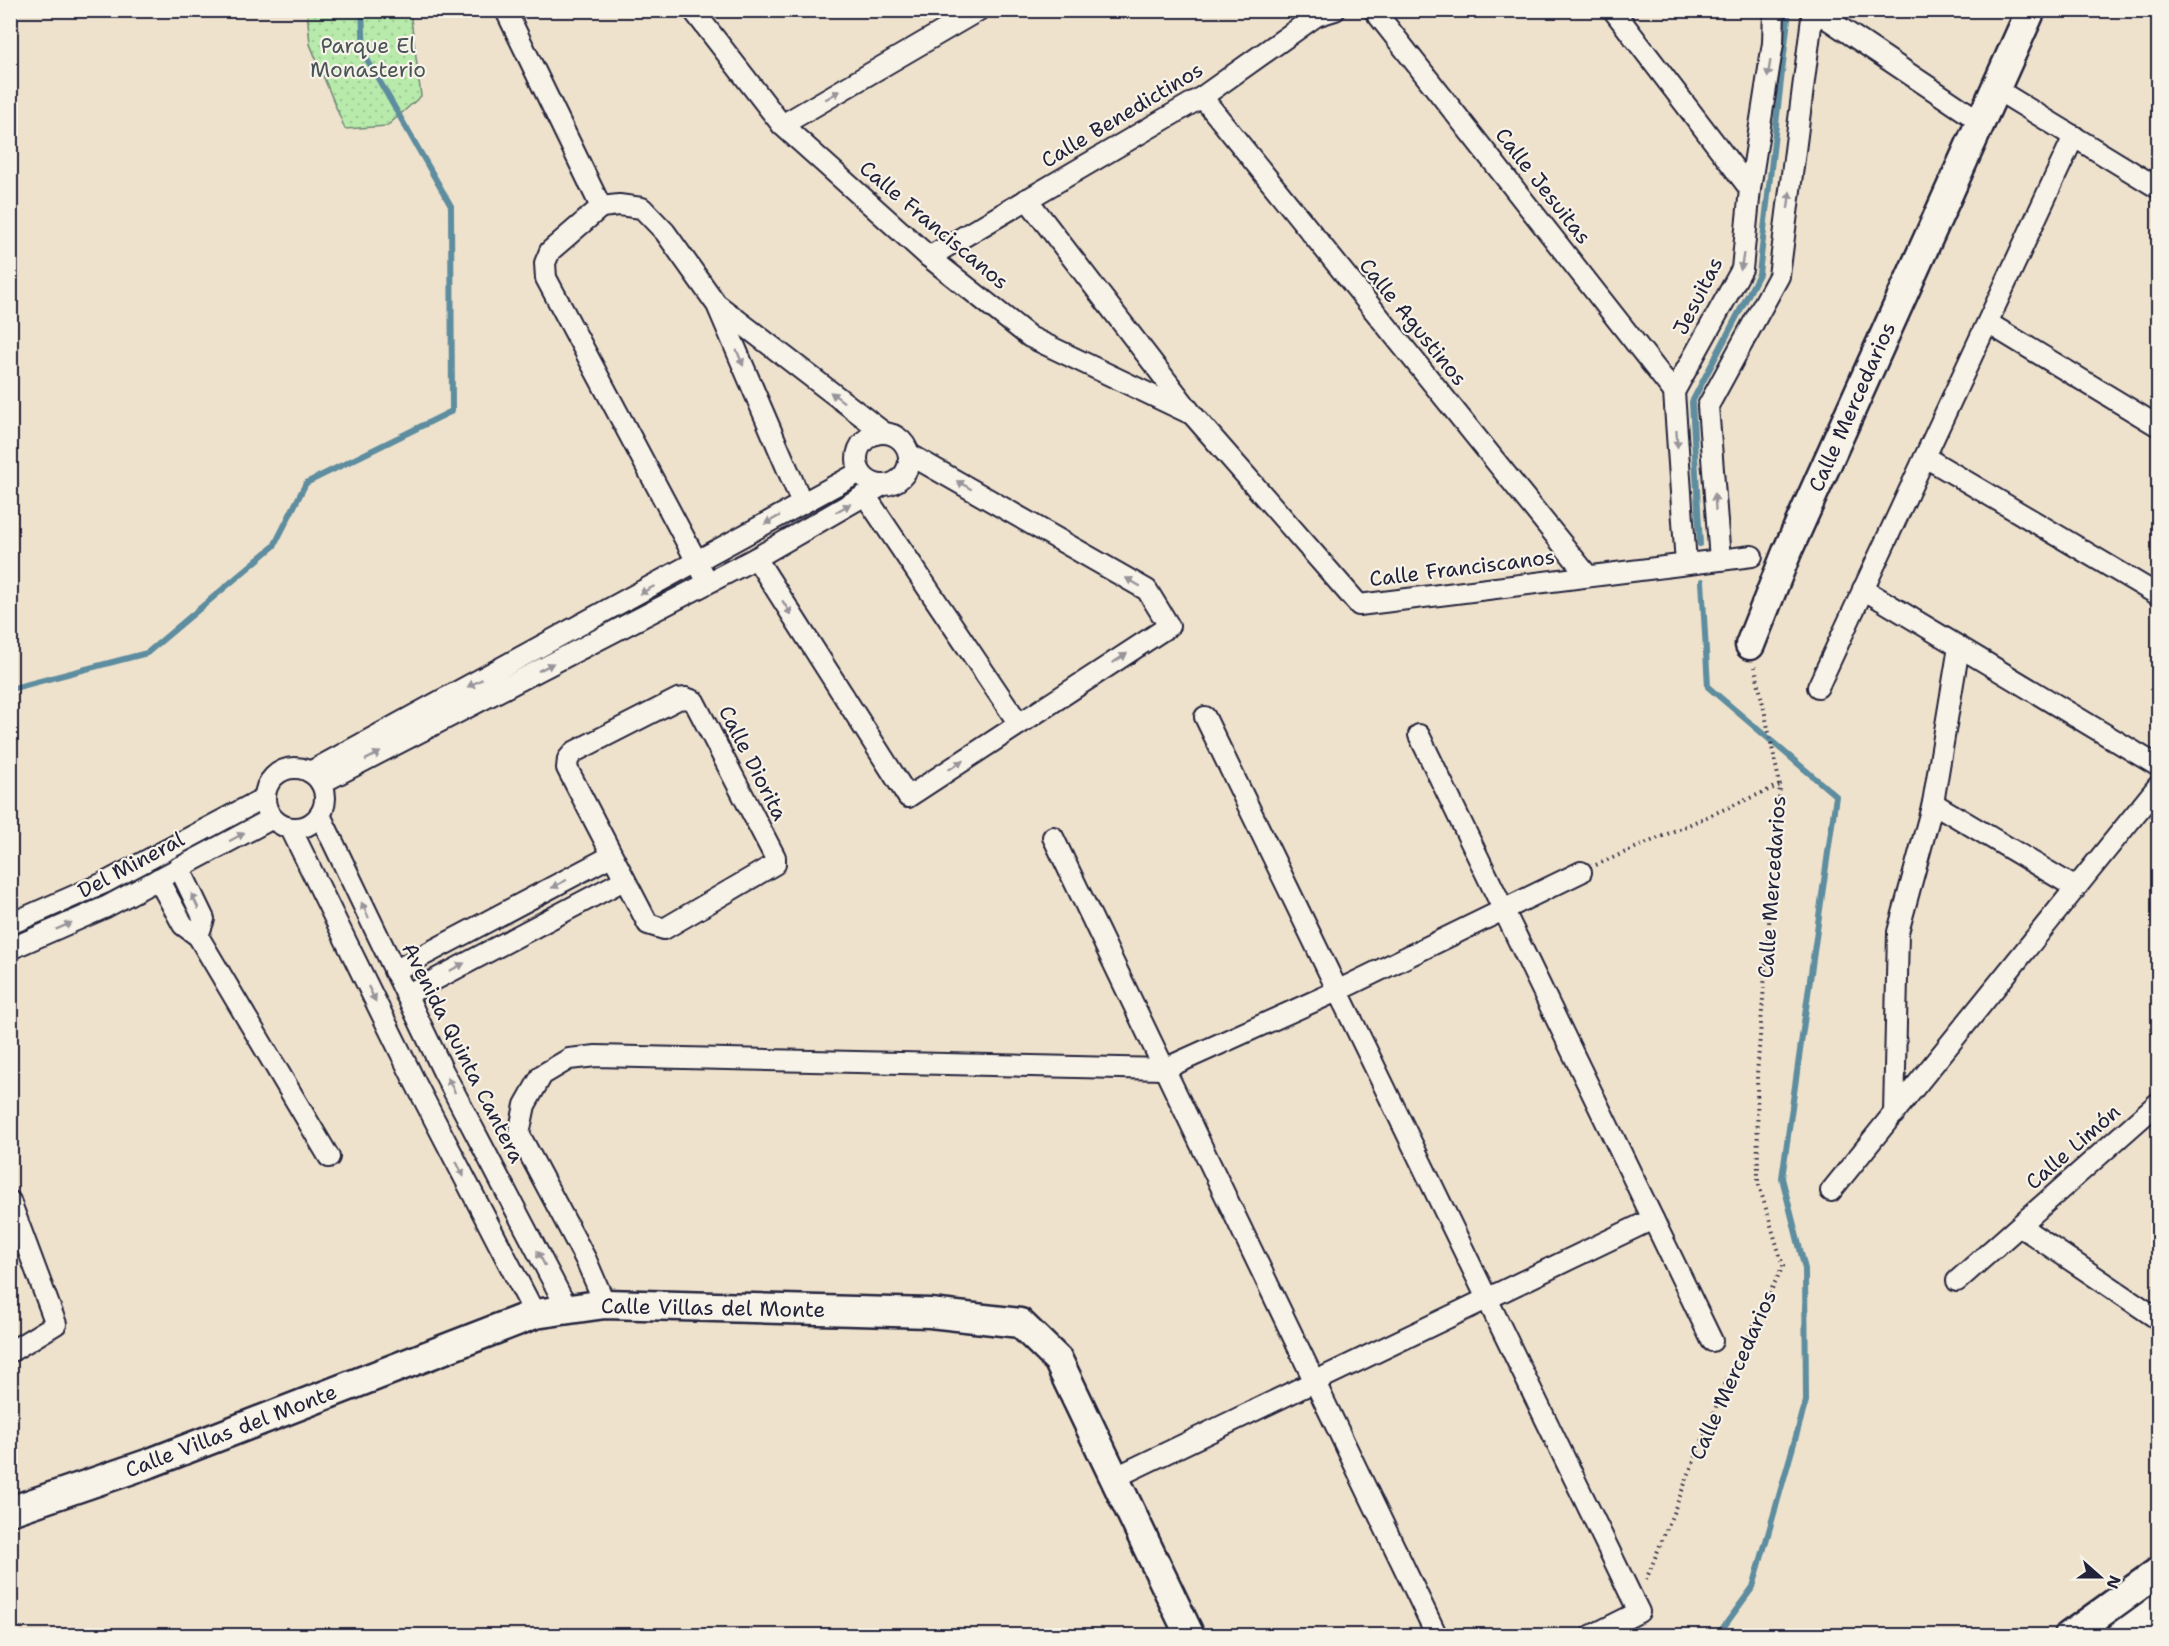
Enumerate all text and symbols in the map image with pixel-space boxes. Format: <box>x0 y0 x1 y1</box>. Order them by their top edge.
park label: Parque El Monasterio <box>310 32 426 84</box>
street label: Calle Benedictinos <box>1036 56 1208 174</box>
one-way arrow <box>1765 59 1774 78</box>
one-way arrow <box>825 90 841 101</box>
street label: Calle Jesuitas <box>1489 122 1597 250</box>
street label: Calle Franciscanos <box>853 154 1015 296</box>
one-way arrow <box>1784 190 1794 209</box>
street label: Calle Agustinos <box>1353 252 1473 392</box>
street label: Jesuitas <box>1667 252 1729 340</box>
one-way arrow <box>1737 252 1746 271</box>
street label: Calle Mercedarios <box>1802 318 1902 496</box>
one-way arrow <box>735 350 745 368</box>
one-way arrow <box>829 391 844 403</box>
one-way arrow <box>1673 430 1682 449</box>
one-way arrow <box>955 480 972 490</box>
one-way arrow <box>1710 492 1720 511</box>
one-way arrow <box>835 503 852 513</box>
one-way arrow <box>764 515 781 525</box>
street label: Calle Franciscanos <box>1368 543 1556 593</box>
one-way arrow <box>1124 577 1141 587</box>
one-way arrow <box>638 585 655 595</box>
one-way arrow <box>782 599 793 616</box>
one-way arrow <box>1111 653 1128 664</box>
one-way arrow <box>538 662 555 672</box>
one-way arrow <box>466 678 483 688</box>
street label: Calle Diorita <box>712 701 794 825</box>
one-way arrow <box>365 751 382 761</box>
one-way arrow <box>948 759 964 771</box>
street label: Calle Mercedarios <box>1752 795 1792 979</box>
street label: Del Mineral <box>73 825 190 905</box>
one-way arrow <box>229 832 246 841</box>
one-way arrow <box>550 879 567 889</box>
one-way arrow <box>190 893 199 910</box>
one-way arrow <box>360 901 369 918</box>
one-way arrow <box>55 921 73 930</box>
street label: Avenida Quinta Cantera <box>395 938 531 1168</box>
one-way arrow <box>449 963 466 972</box>
one-way arrow <box>368 986 377 1003</box>
one-way arrow <box>446 1076 456 1094</box>
street label: Calle Limón <box>2020 1098 2126 1196</box>
one-way arrow <box>455 1160 465 1177</box>
one-way arrow <box>536 1249 546 1266</box>
street label: Calle Mercedarios <box>1683 1286 1783 1464</box>
street label: Calle Villas del Monte <box>601 1292 825 1324</box>
street label: Calle Villas del Monte <box>121 1378 341 1484</box>
north arrow <box>2070 1547 2130 1607</box>
text: N <box>2101 1573 2126 1592</box>

